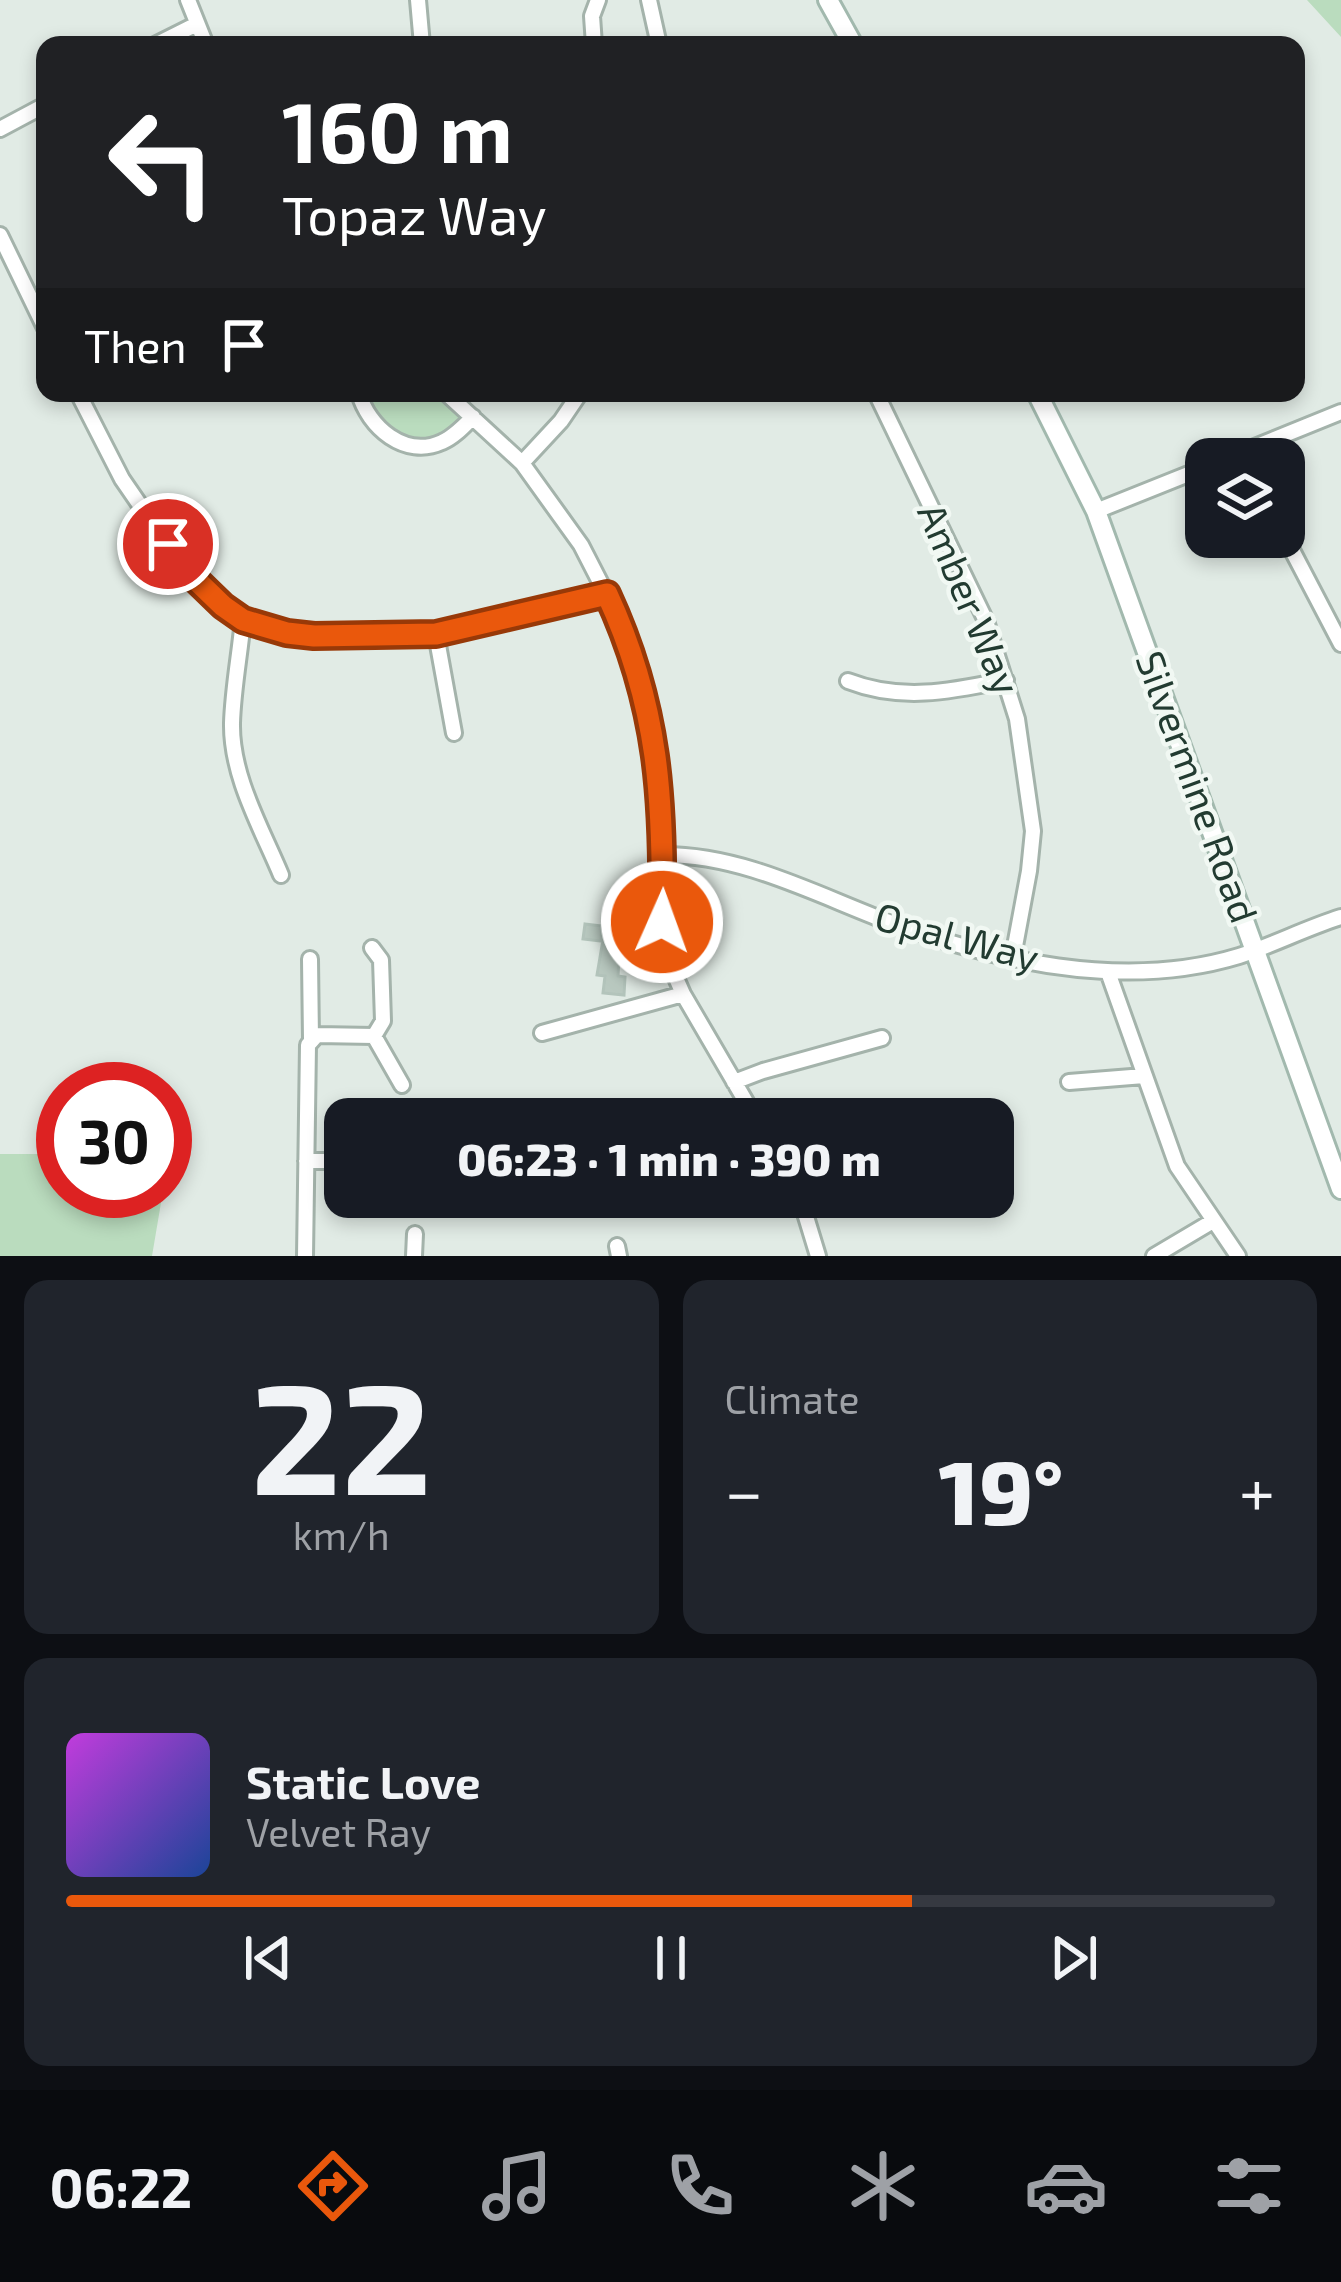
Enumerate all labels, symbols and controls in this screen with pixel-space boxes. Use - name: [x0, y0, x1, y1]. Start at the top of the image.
- text: 160 m: [282, 79, 513, 180]
- icon: left: [84, 84, 240, 240]
- text: Topaz Way: [282, 181, 547, 246]
- icon: arrive: [211, 312, 277, 378]
- text: Then: [84, 318, 187, 372]
- map controls: [1185, 438, 1305, 558]
- button: layers: [1185, 438, 1305, 558]
- pin: [117, 493, 219, 595]
- street label: Amber Way: [909, 496, 1032, 701]
- icon: arrive: [135, 511, 201, 577]
- street label: Silvermine Road: [1128, 644, 1269, 929]
- position arrow: [599, 859, 725, 985]
- street label: Opal Way: [870, 891, 1044, 980]
- speed limit sign: 30: [36, 1062, 192, 1218]
- text: 06:23 · 1 min · 390 m: [457, 1131, 881, 1185]
- text: 22: [251, 1339, 432, 1526]
- text: Climate: [725, 1375, 859, 1422]
- text: 19°: [939, 1435, 1063, 1543]
- text: −: [725, 1450, 763, 1529]
- text: +: [1239, 1450, 1275, 1529]
- text: km/h: [293, 1511, 390, 1558]
- text: Static Love: [246, 1754, 481, 1808]
- text: Velvet Ray: [246, 1808, 431, 1855]
- icon: previous: [235, 1925, 301, 1991]
- icon: pause: [638, 1925, 704, 1991]
- icon: next: [1041, 1925, 1107, 1991]
- icon: directions: [291, 2144, 375, 2228]
- icon: music: [475, 2144, 559, 2228]
- icon: phone: [658, 2144, 742, 2228]
- icon: climate: [841, 2144, 925, 2228]
- icon: car: [1024, 2144, 1108, 2228]
- icon: filters: [1207, 2144, 1291, 2228]
- text: 06:22: [50, 2154, 192, 2219]

